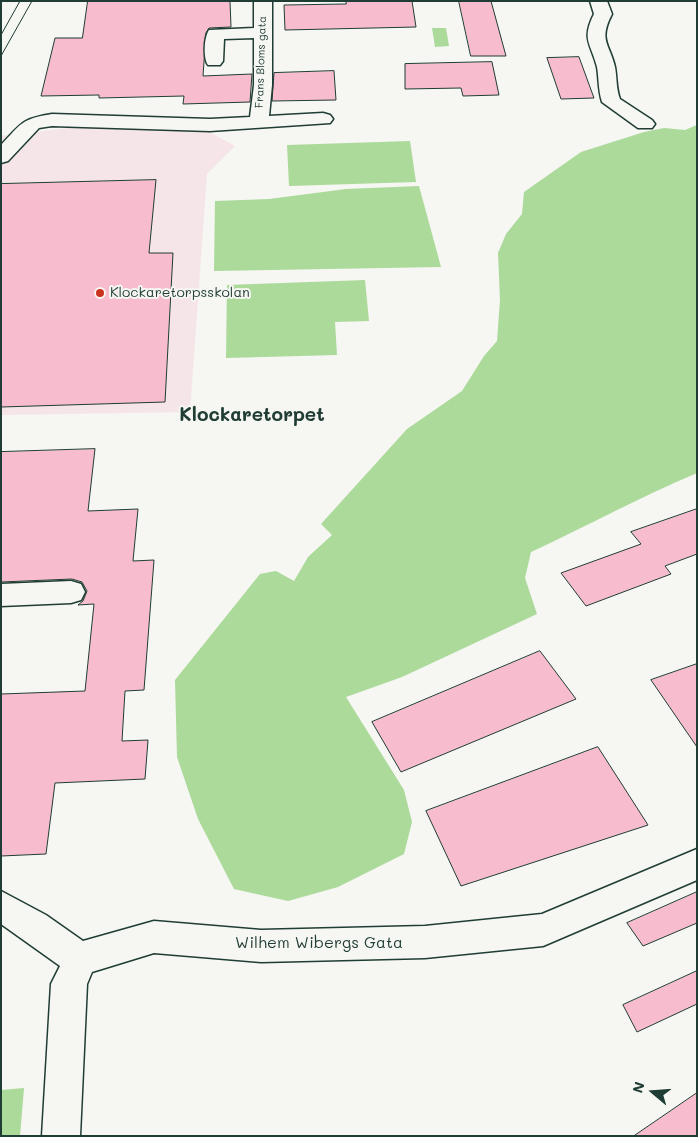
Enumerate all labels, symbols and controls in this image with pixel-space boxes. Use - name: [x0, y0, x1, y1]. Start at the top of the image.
- street label: Frans Bloms gata: [253, 16, 269, 108]
- place label: Klockaretorpsskolan: [110, 285, 250, 301]
- marker: Klockaretorpsskolan: [94, 287, 106, 299]
- district label: Klockaretorpet: [179, 404, 325, 426]
- street label: Wilhem Wibergs Gata: [235, 933, 403, 953]
- north arrow: [628, 1067, 678, 1117]
- text: N: [628, 1079, 649, 1095]

